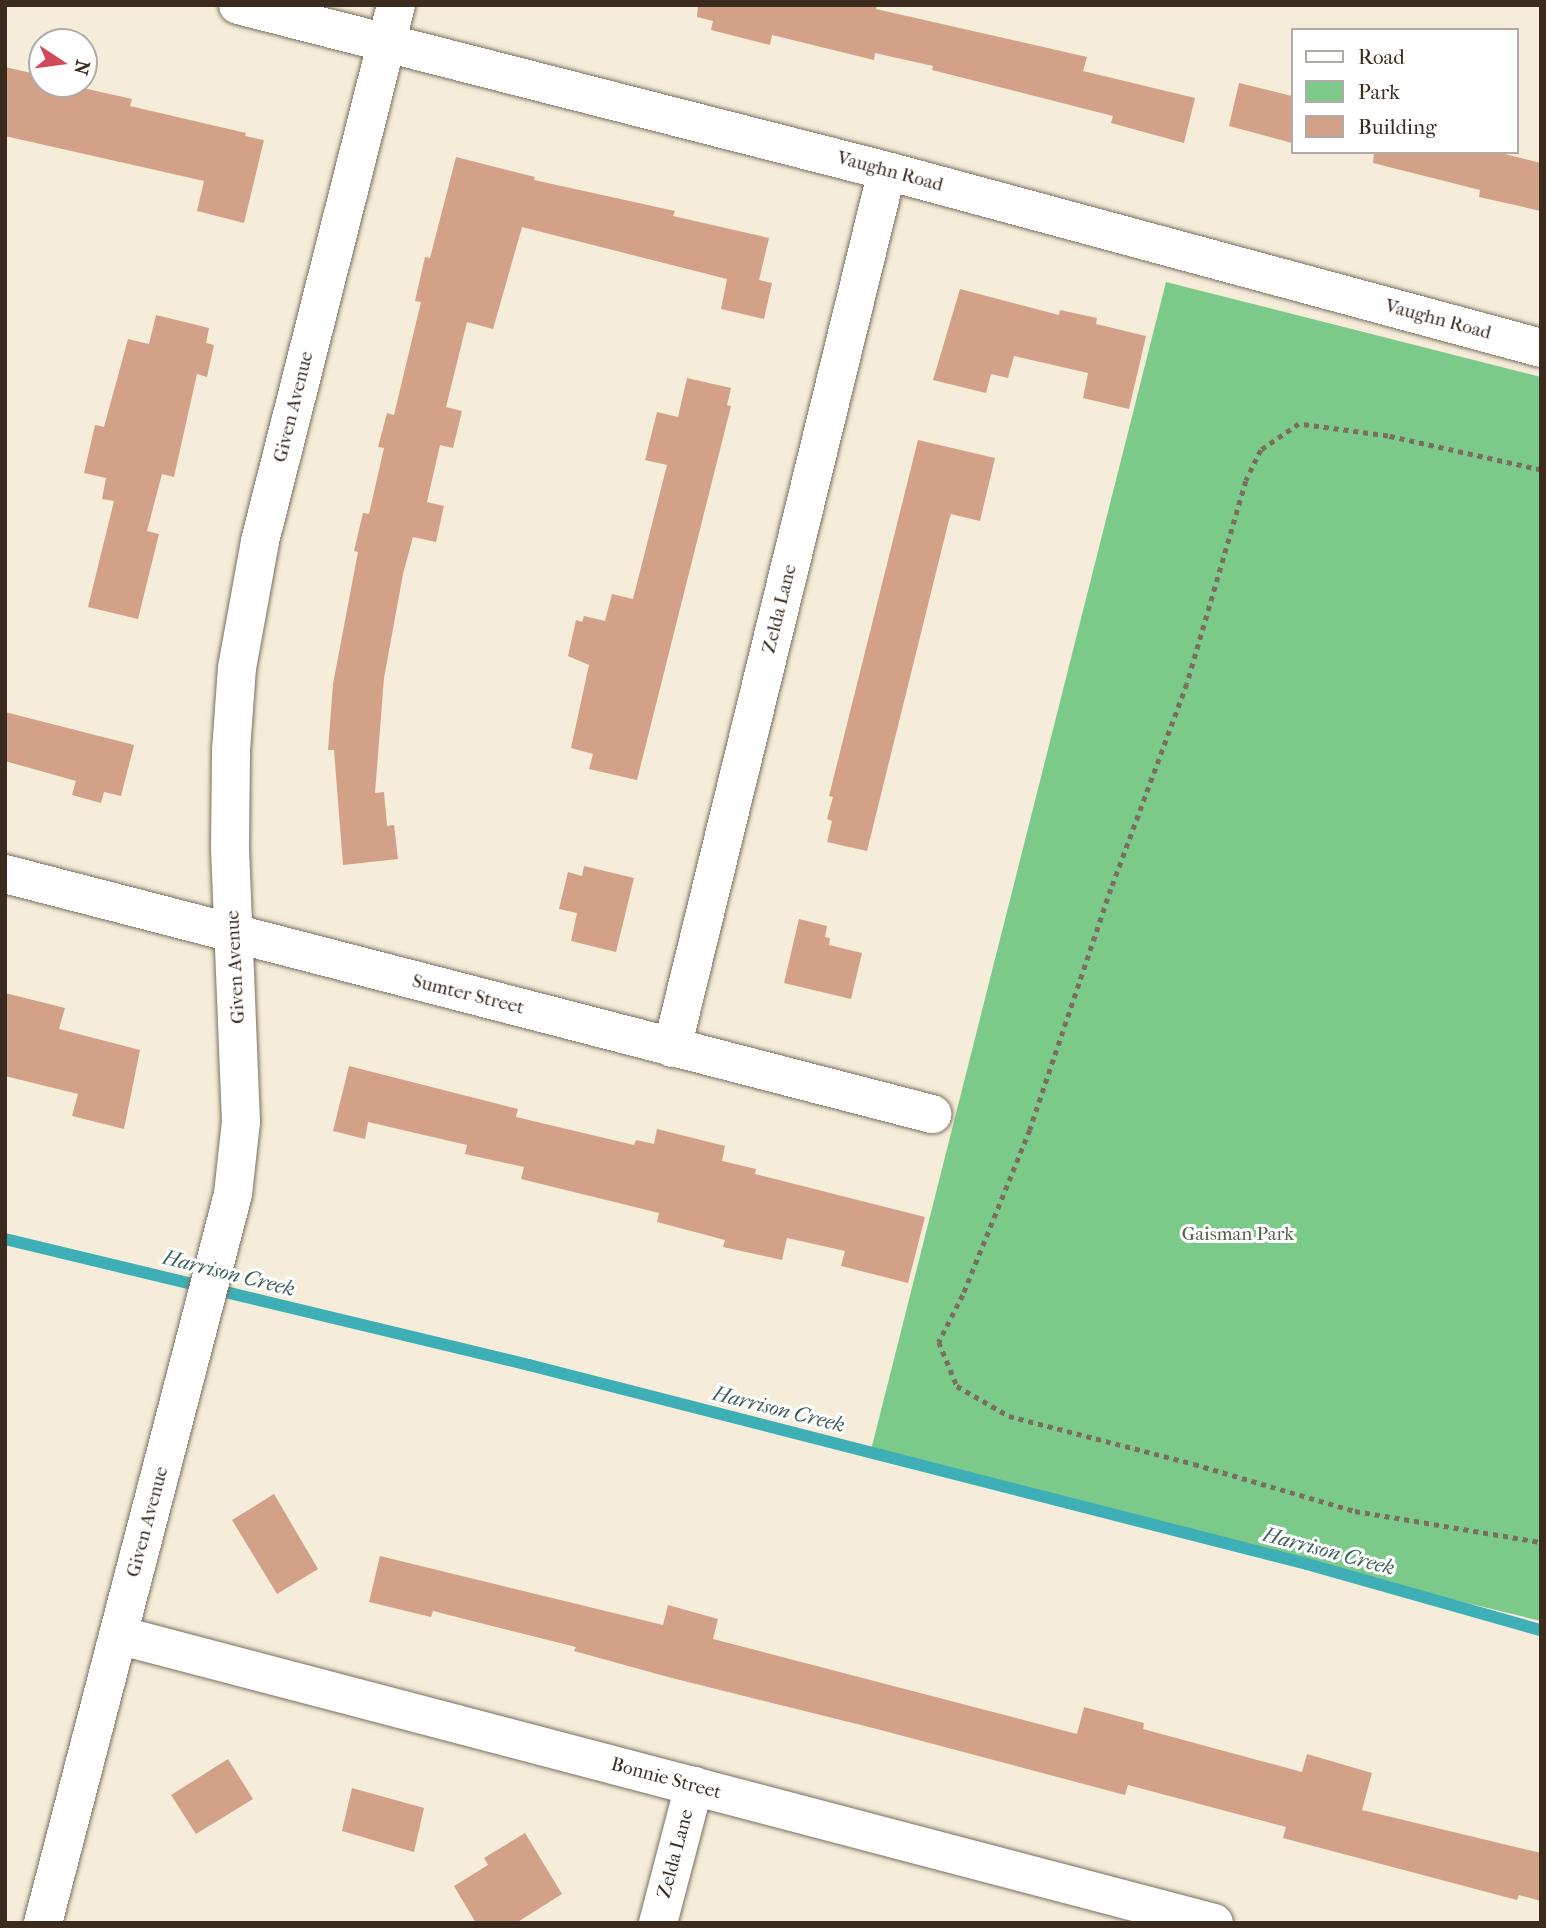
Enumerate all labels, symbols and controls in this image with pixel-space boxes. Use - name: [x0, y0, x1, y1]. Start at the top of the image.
- north arrow: [28, 28, 98, 98]
- legend: [1290, 28, 1518, 154]
- text: Road: [1358, 45, 1405, 69]
- text: N: [69, 58, 94, 77]
- text: Park: [1358, 80, 1400, 104]
- text: Building: [1358, 115, 1436, 139]
- street label: Vaughn Road: [834, 147, 946, 197]
- street label: Vaughn Road: [1382, 295, 1494, 345]
- street label: Given Avenue: [269, 349, 319, 465]
- street label: Zelda Lane: [758, 562, 802, 656]
- street label: Given Avenue: [222, 910, 250, 1024]
- street label: Sumter Street: [410, 970, 526, 1020]
- park label: Gaisman Park: [1182, 1224, 1294, 1246]
- water label: Harrison Creek: [160, 1244, 298, 1302]
- water label: Harrison Creek: [710, 1380, 848, 1438]
- street label: Given Avenue: [122, 1464, 174, 1580]
- water label: Harrison Creek: [1260, 1521, 1398, 1581]
- street label: Bonnie Street: [608, 1753, 724, 1805]
- street label: Zelda Lane: [653, 1807, 699, 1901]

